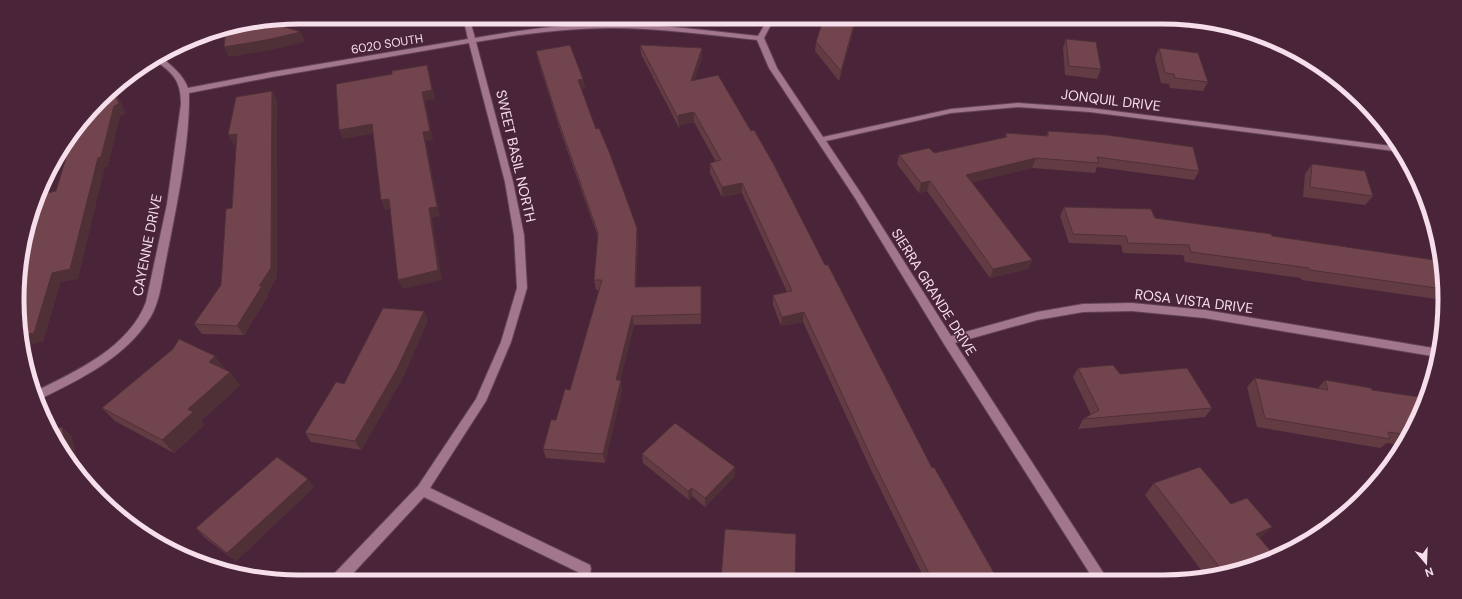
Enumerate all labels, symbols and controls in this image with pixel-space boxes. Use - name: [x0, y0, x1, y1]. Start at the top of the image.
- street label: 6020 SOUTH: [350, 30, 424, 58]
- street label: JONQUIL DRIVE: [1060, 85, 1162, 115]
- street label: SWEET BASIL NORTH: [492, 88, 540, 224]
- street label: CAYENNE DRIVE: [128, 192, 166, 298]
- street label: SIERRA GRANDE DRIVE: [888, 225, 981, 359]
- street label: ROSA VISTA DRIVE: [1134, 285, 1254, 317]
- north arrow: [1406, 543, 1446, 583]
- text: N: [1423, 565, 1435, 580]

